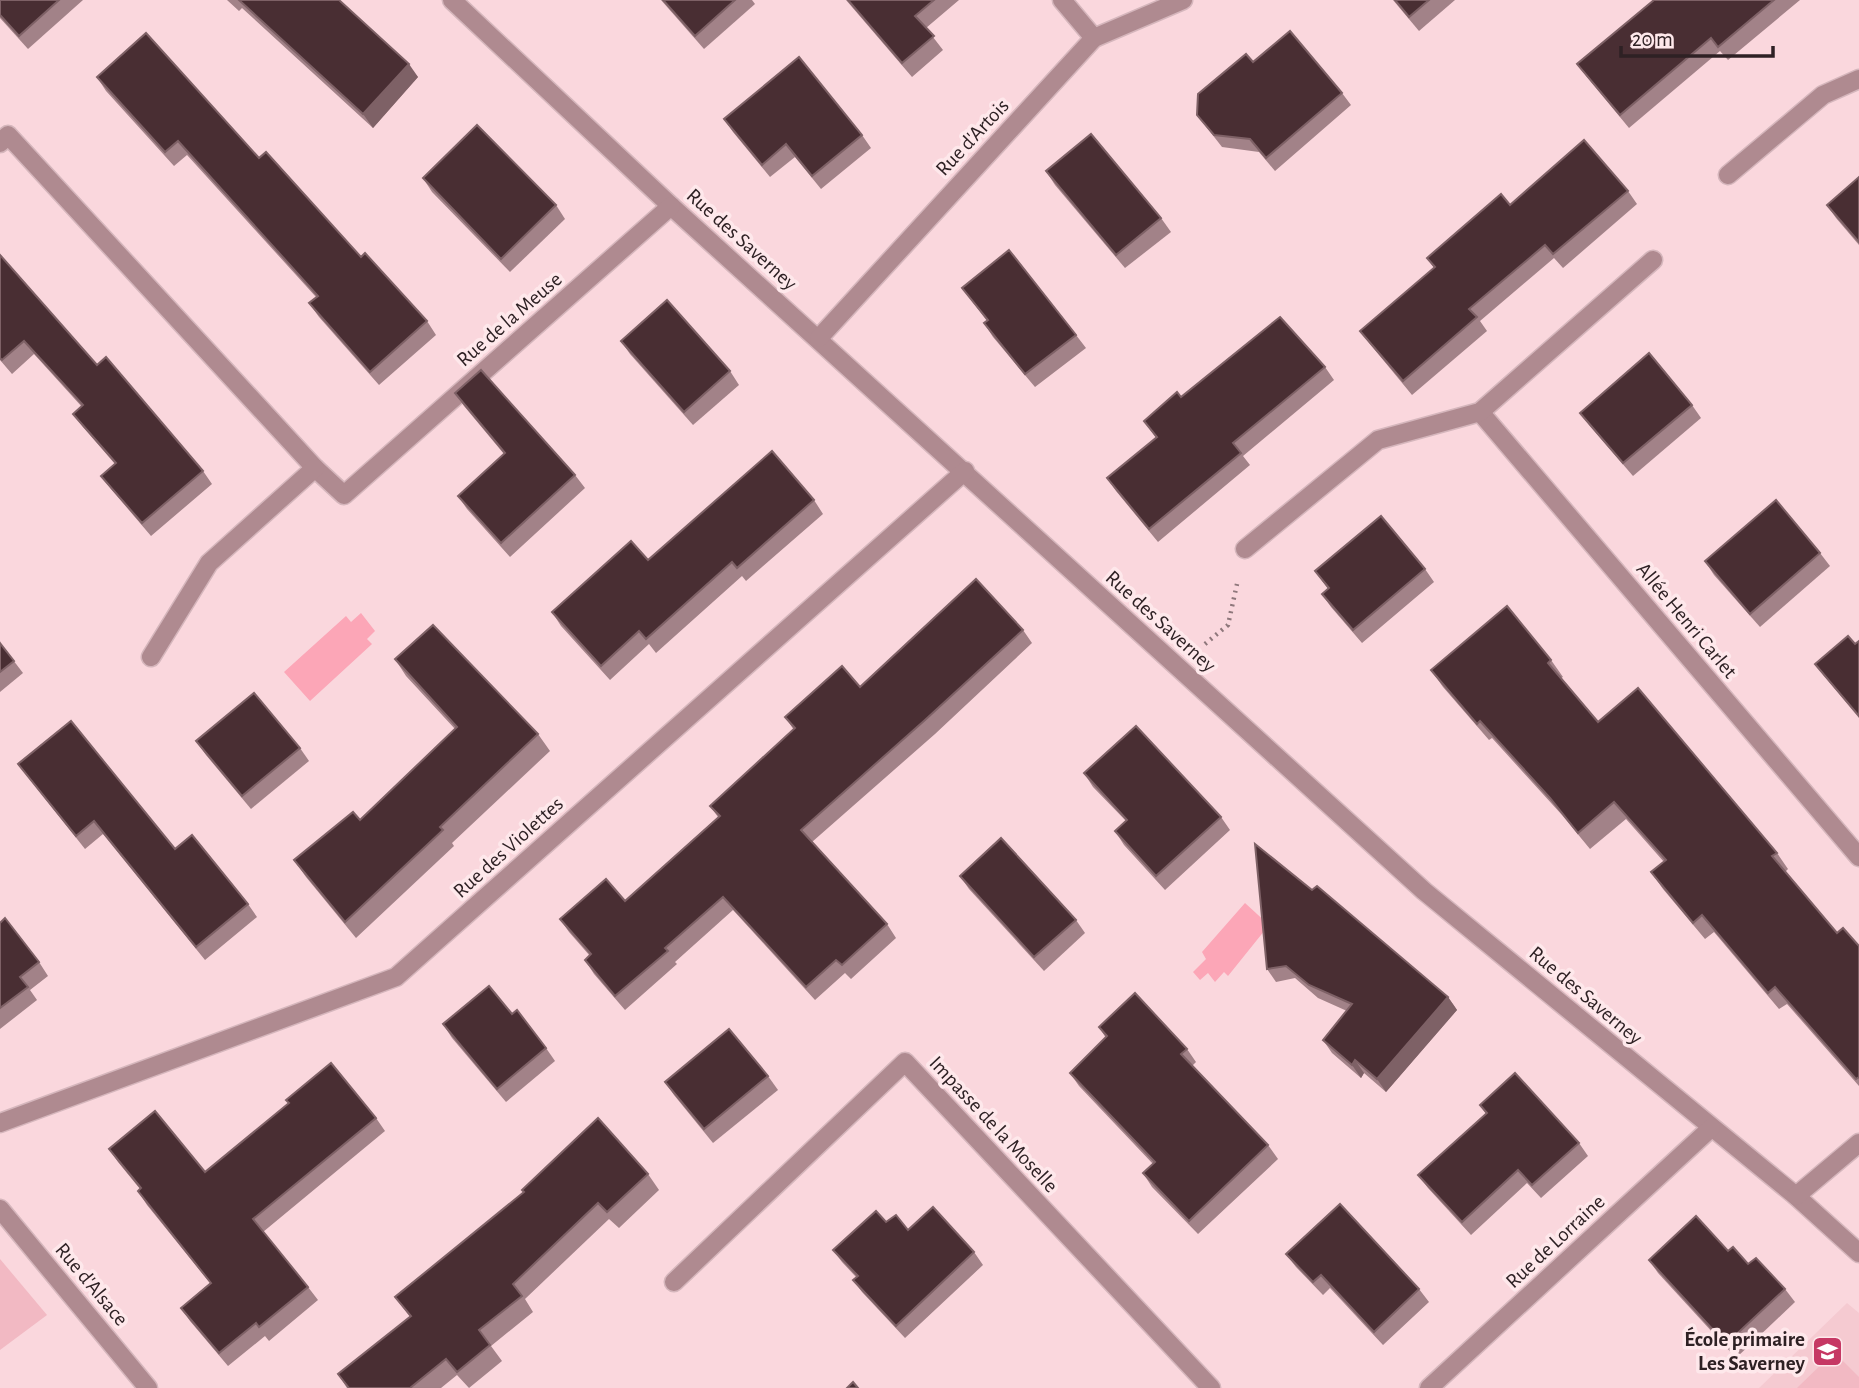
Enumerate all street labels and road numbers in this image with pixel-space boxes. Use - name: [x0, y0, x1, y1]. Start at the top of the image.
- street label: Rue d'Artois: [932, 95, 1013, 180]
- street label: Rue des Saverney: [682, 185, 801, 294]
- street label: Rue de la Meuse: [453, 268, 566, 370]
- street label: Allée Henri Carlet: [1632, 559, 1741, 682]
- street label: Rue des Saverney: [1101, 567, 1220, 676]
- street label: Rue des Violettes: [449, 793, 567, 902]
- street label: Rue des Saverney: [1525, 942, 1646, 1049]
- street label: Impasse de la Moselle: [925, 1052, 1062, 1196]
- street label: Rue de Lorraine: [1502, 1191, 1609, 1292]
- street label: Rue d'Alsace: [51, 1239, 132, 1330]

